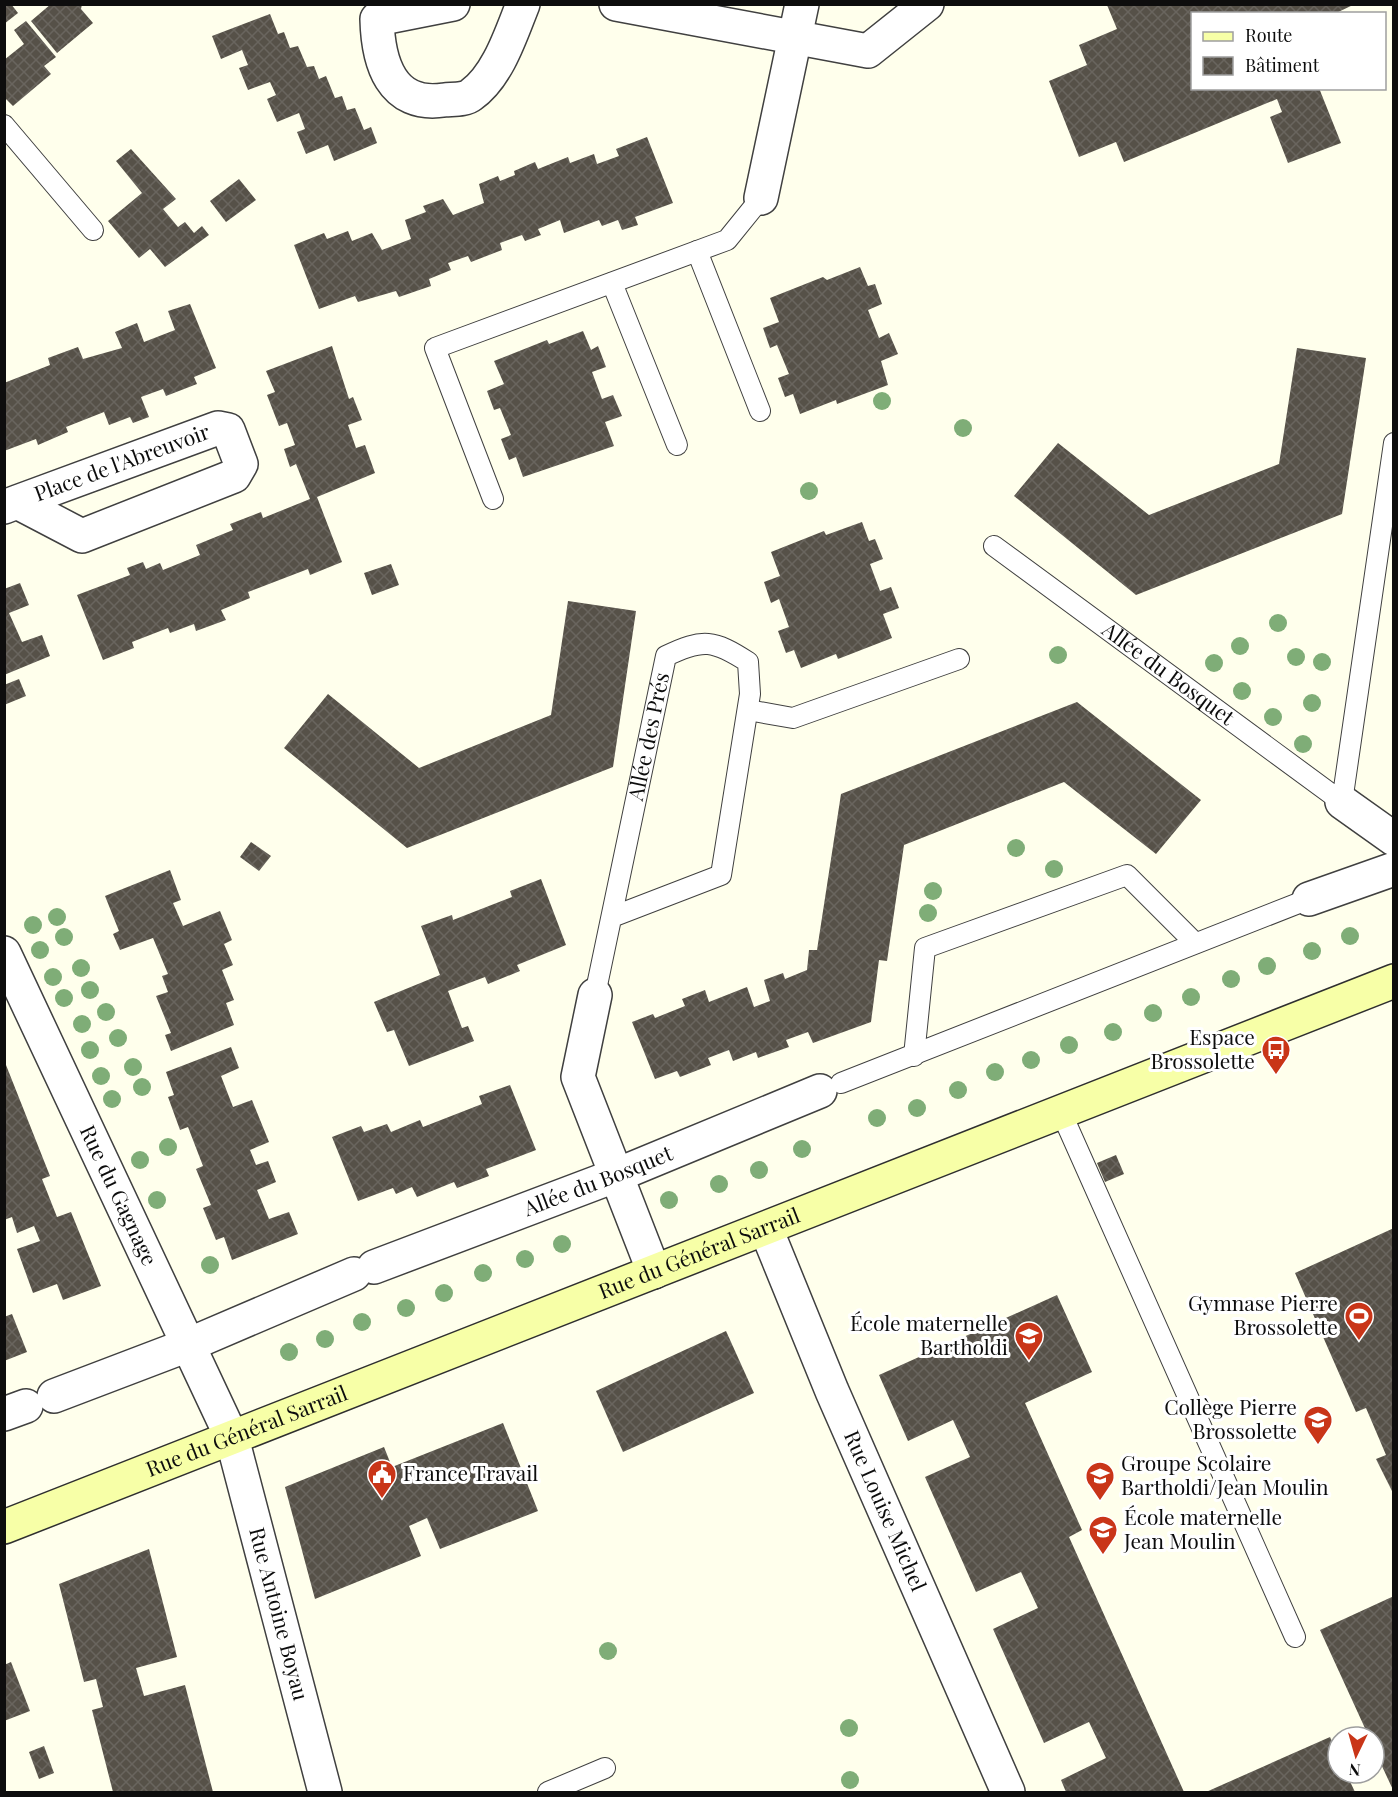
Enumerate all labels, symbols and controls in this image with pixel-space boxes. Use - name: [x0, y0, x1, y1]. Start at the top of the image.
- legend: [1191, 12, 1386, 90]
- text: Route: [1245, 23, 1292, 47]
- text: Bâtiment: [1245, 53, 1320, 77]
- street label: Place de l'Abreuvoir: [30, 416, 214, 507]
- street label: Allée du Bosquet: [1097, 614, 1241, 731]
- street label: Allée des Prés: [620, 670, 674, 804]
- place label: Espace Brossolette: [1150, 1022, 1255, 1074]
- bus stop icon: Espace Brossolette: [1260, 1034, 1292, 1076]
- street label: Rue du Gagnage: [75, 1120, 165, 1269]
- street label: Allée du Bosquet: [518, 1138, 676, 1221]
- street label: Rue du Général Sarrail: [594, 1200, 803, 1304]
- place label: Gymnase Pierre Brossolette: [1188, 1288, 1338, 1340]
- sports icon: Gymnase Pierre Brossolette: [1343, 1300, 1375, 1342]
- place label: École maternelle Bartholdi: [850, 1308, 1008, 1360]
- school or university icon: École maternelle Bartholdi: [1013, 1320, 1045, 1362]
- street label: Rue du Général Sarrail: [141, 1378, 351, 1482]
- place label: Collège Pierre Brossolette: [1164, 1392, 1297, 1444]
- school or university icon: Collège Pierre Brossolette: [1302, 1404, 1334, 1446]
- street label: Rue Louise Michel: [839, 1425, 934, 1595]
- place label: Groupe Scolaire Bartholdi/Jean Moulin: [1121, 1448, 1329, 1500]
- public building icon: France Travail: [366, 1458, 398, 1500]
- place label: France Travail: [403, 1458, 538, 1486]
- school or university icon: Groupe Scolaire Bartholdi/Jean Moulin: [1084, 1460, 1116, 1502]
- place label: École maternelle Jean Moulin: [1123, 1502, 1282, 1554]
- school or university icon: École maternelle Jean Moulin: [1087, 1514, 1119, 1556]
- street label: Rue Antoine Boyau: [244, 1524, 316, 1703]
- north arrow: [1326, 1725, 1386, 1785]
- text: N: [1348, 1759, 1361, 1781]

